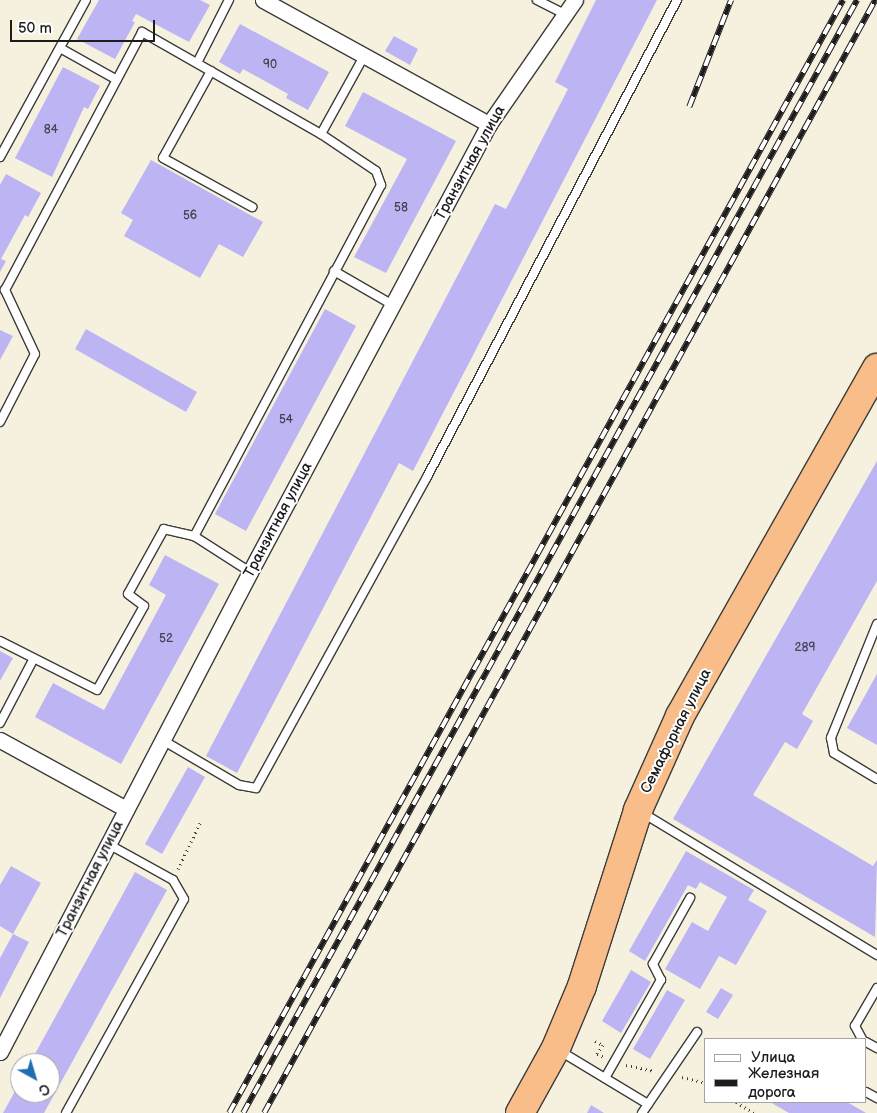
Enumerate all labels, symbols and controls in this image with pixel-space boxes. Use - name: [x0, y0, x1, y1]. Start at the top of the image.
- scale bar: [12, 10, 158, 42]
- text: 50 m: [18, 19, 52, 38]
- house number: 90: [263, 58, 277, 72]
- street label: Транзитная улица: [431, 103, 509, 223]
- house number: 84: [44, 123, 58, 137]
- house number: 58: [394, 201, 408, 215]
- house number: 56: [183, 209, 197, 223]
- house number: 54: [279, 413, 293, 427]
- street label: Транзитная улица: [240, 459, 316, 581]
- house number: 52: [159, 632, 173, 646]
- house number: 289: [794, 641, 816, 655]
- street label: Семафорная улица: [637, 666, 715, 796]
- street label: Транзитная улица: [53, 818, 127, 940]
- legend: [704, 1038, 867, 1103]
- text: Улица: [751, 1048, 795, 1067]
- north arrow: [10, 1053, 60, 1103]
- text: Железная дорога: [748, 1064, 819, 1102]
- text: С: [35, 1080, 53, 1099]

